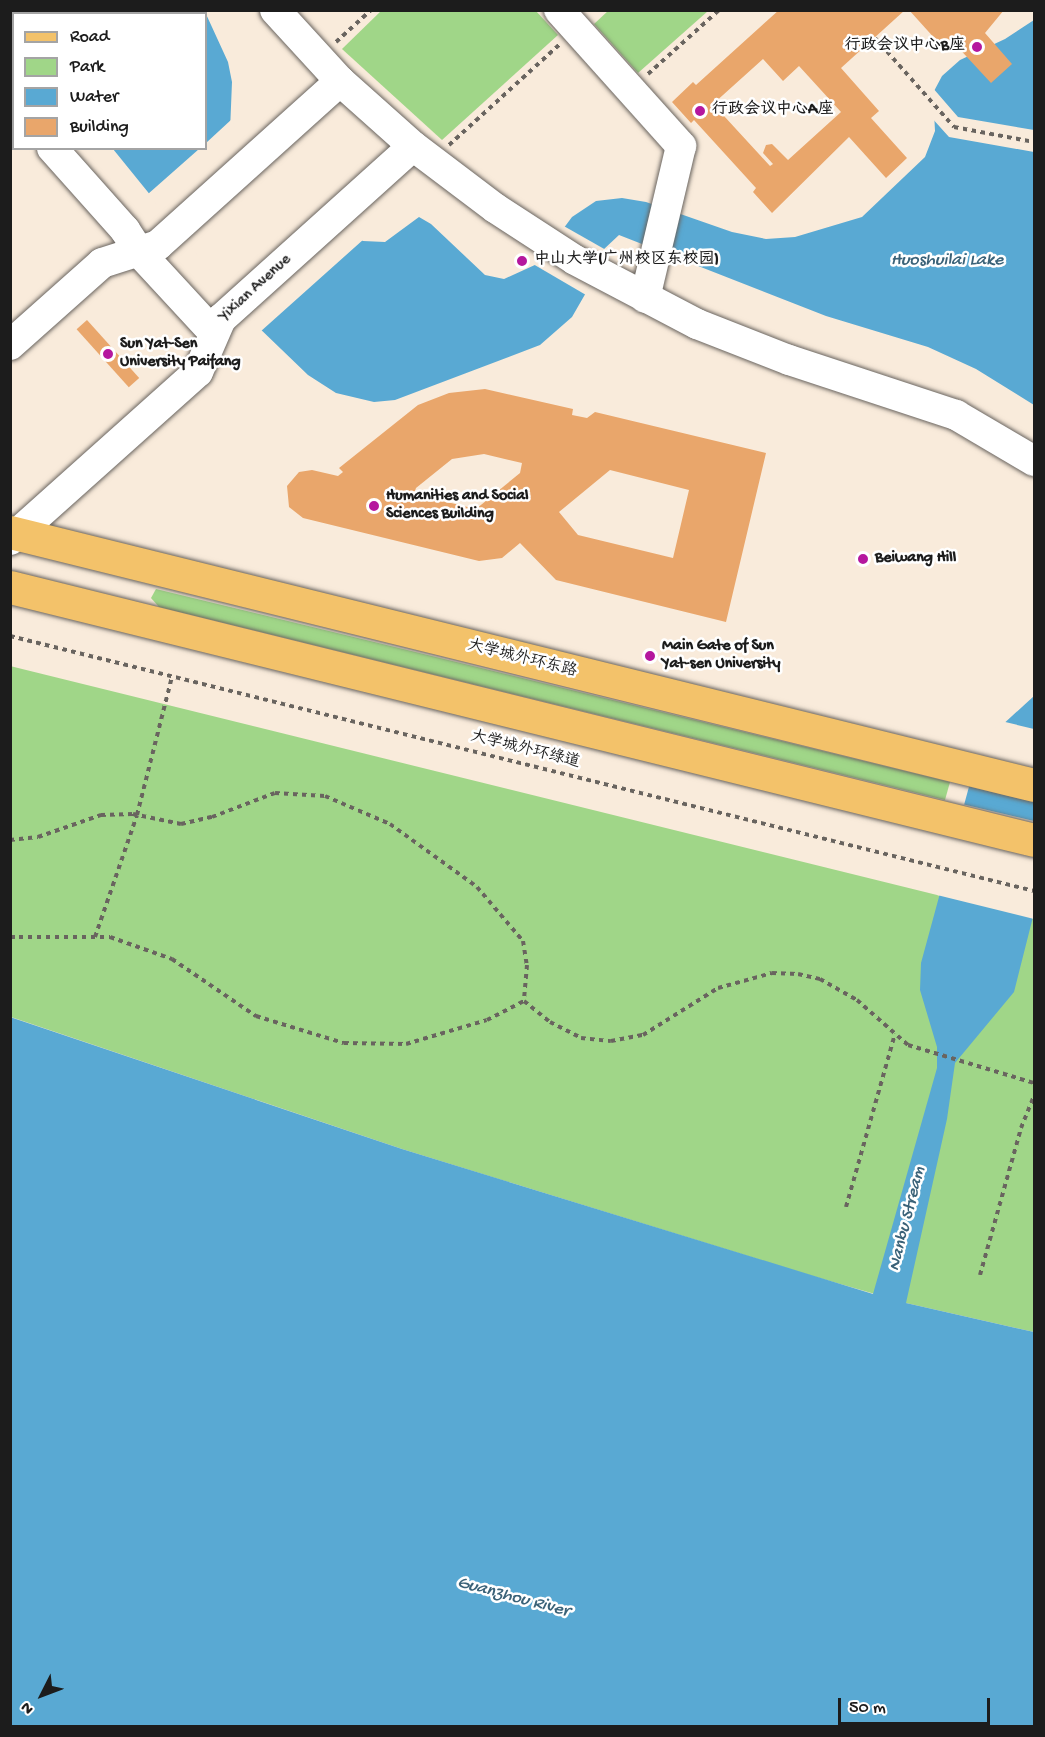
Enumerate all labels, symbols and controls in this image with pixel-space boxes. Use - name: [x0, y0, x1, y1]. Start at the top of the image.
- legend: [12, 12, 207, 150]
- text: Road: [70, 27, 109, 48]
- place label: 行政会议中心B座: [845, 37, 965, 57]
- marker: 行政会议中心B座: [970, 40, 984, 54]
- text: Park: [70, 57, 104, 78]
- text: Water: [70, 87, 118, 108]
- place label: 行政会议中心A座: [712, 101, 833, 121]
- marker: 行政会议中心A座: [693, 104, 707, 118]
- text: Building: [70, 117, 129, 138]
- water label: Huoshuilai Lake: [891, 250, 1003, 272]
- street label: Yixian Avenue: [216, 251, 296, 327]
- place label: 中山大学(广州校区东校园): [534, 251, 719, 271]
- marker: 中山大学(广州校区东校园): [515, 254, 529, 268]
- place label: Sun Yat-Sen University Paifang: [120, 335, 240, 373]
- marker: Sun Yat-Sen University Paifang: [101, 347, 115, 361]
- place label: Humanities and Social Sciences Building: [386, 487, 529, 525]
- marker: Humanities and Social Sciences Building: [367, 499, 381, 513]
- place label: Beiwang Hill: [875, 549, 956, 569]
- marker: Beiwang Hill: [856, 552, 870, 566]
- street label: 大学城外环东路: [465, 637, 579, 683]
- place label: Main Gate of Sun Yat-sen University: [662, 637, 780, 675]
- marker: Main Gate of Sun Yat-sen University: [643, 649, 657, 663]
- street label: 大学城外环绿道: [468, 728, 582, 774]
- water label: Nanbu Stream: [885, 1165, 931, 1273]
- water label: Guanzhou River: [455, 1573, 571, 1623]
- north arrow: [12, 1665, 72, 1725]
- scale bar: [841, 1686, 992, 1724]
- text: N: [18, 1697, 39, 1718]
- text: 50 m: [849, 1698, 886, 1719]

